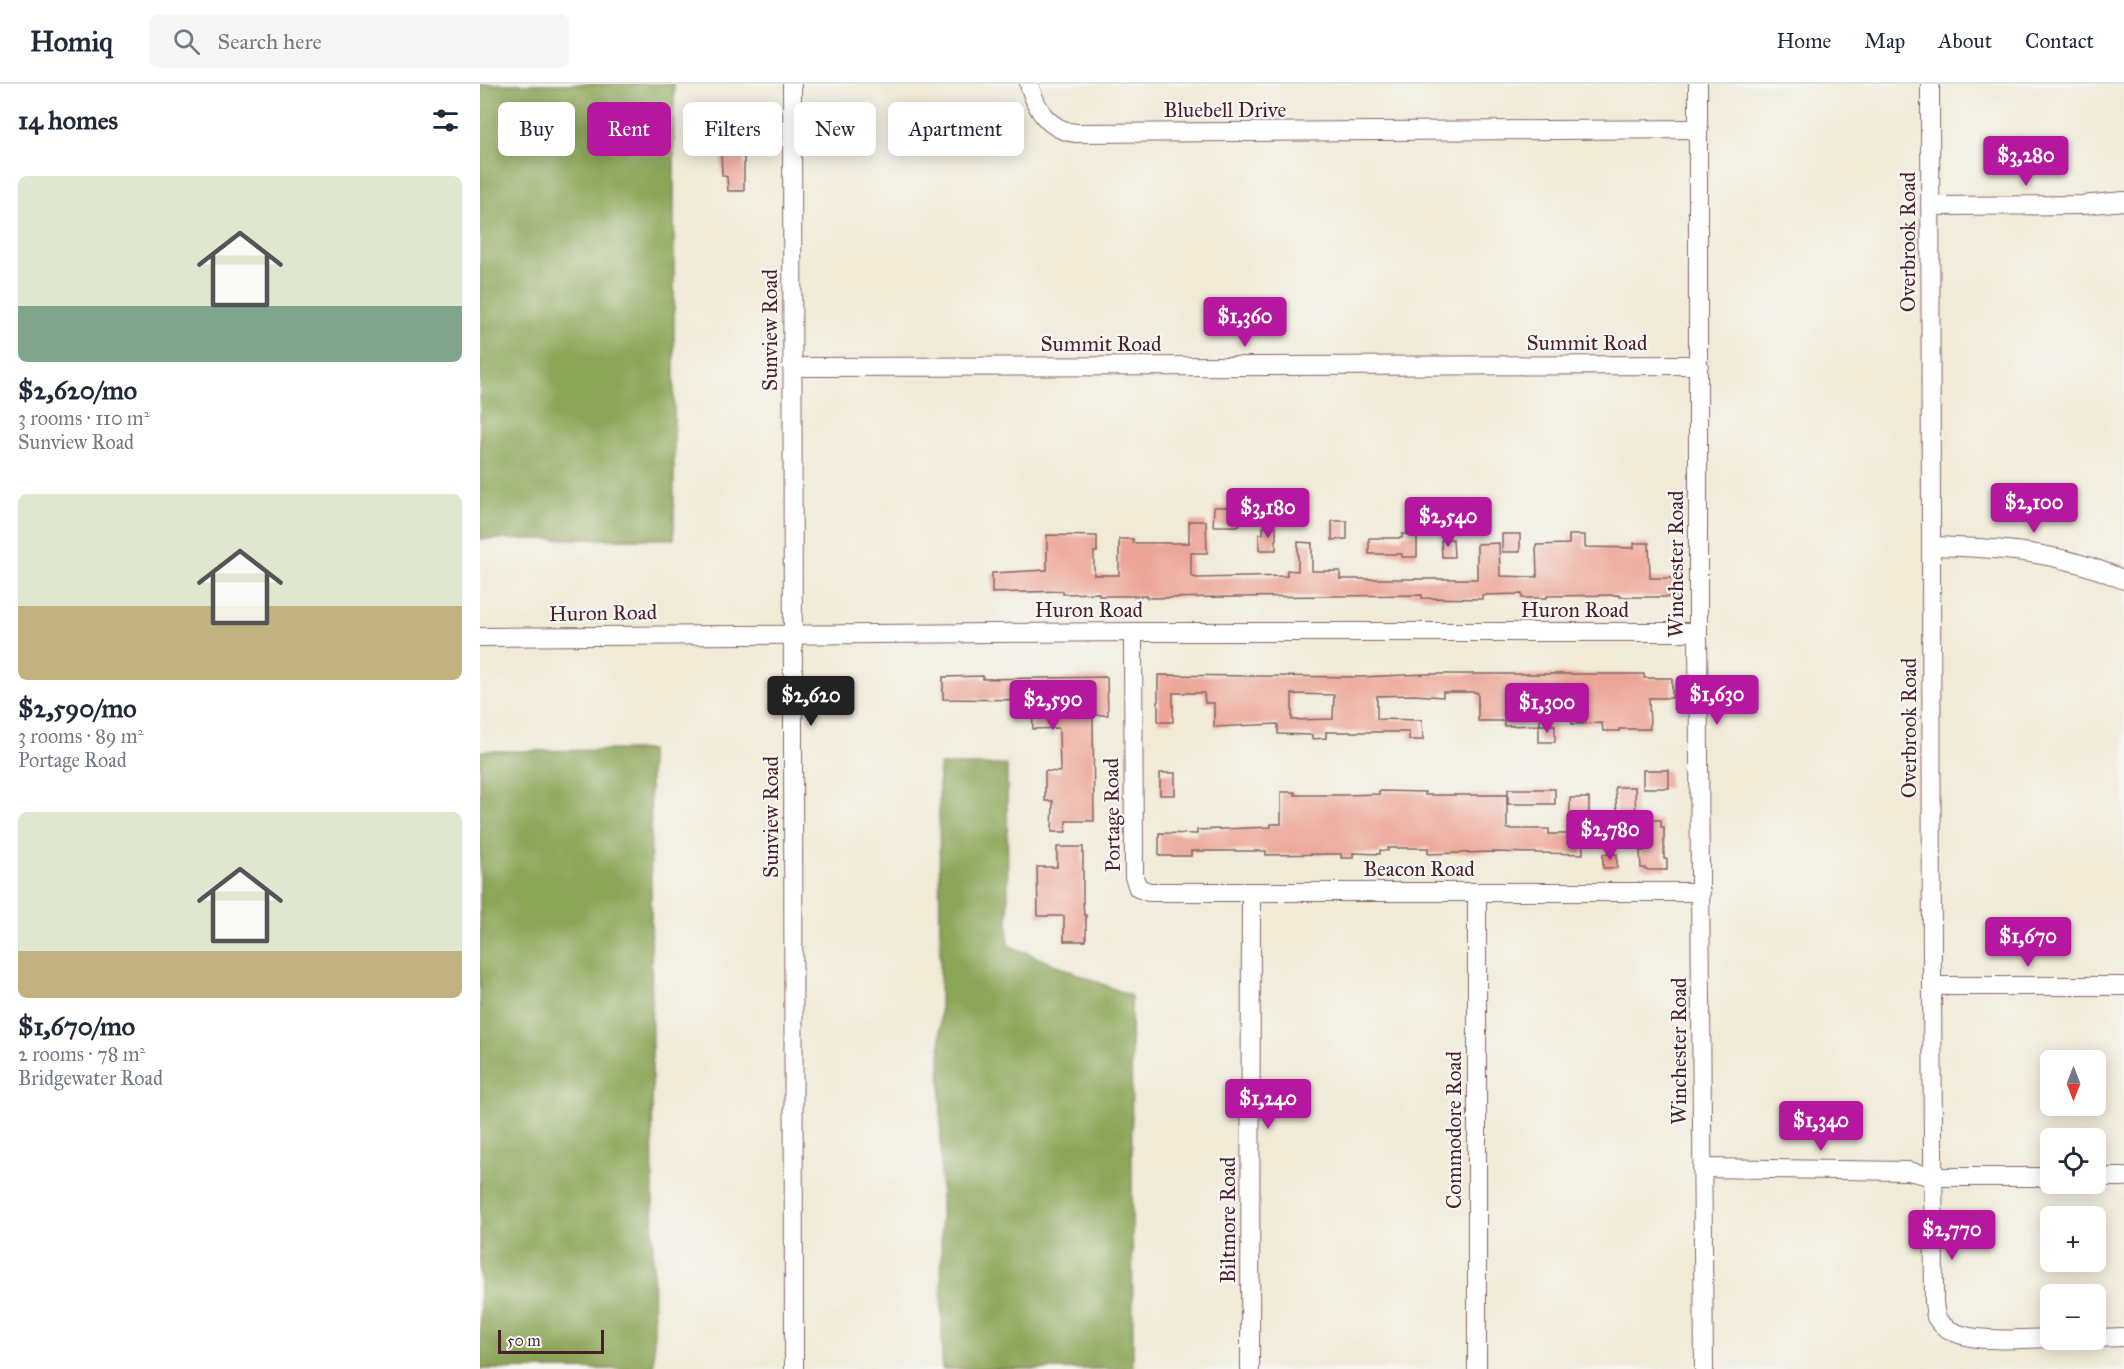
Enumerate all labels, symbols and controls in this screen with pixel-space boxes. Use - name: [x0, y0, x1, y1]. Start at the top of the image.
- search box: [149, 14, 569, 68]
- text: Homiq: [30, 24, 113, 59]
- icon: search: [170, 25, 203, 58]
- text: Search here: [218, 28, 322, 55]
- text: Home: [1776, 28, 1831, 54]
- text: Map: [1864, 28, 1905, 54]
- text: About: [1938, 28, 1992, 54]
- text: Contact: [2025, 28, 2094, 54]
- street label: Bluebell Drive: [1164, 97, 1287, 123]
- chip: Buy: [498, 102, 575, 156]
- chip: Rent: [587, 102, 671, 156]
- chip: Filters: [683, 102, 782, 156]
- chip: New: [794, 102, 876, 156]
- chip: Apartment: [888, 102, 1024, 156]
- text: 14 homes: [18, 104, 118, 136]
- icon: filters: [429, 104, 462, 137]
- pin: $3,280: [1977, 136, 2075, 187]
- text: $3,280: [1997, 143, 2055, 167]
- street label: Overbrook Road: [1895, 171, 1921, 312]
- icon: home: [186, 215, 294, 323]
- street label: Sunview Road: [757, 269, 783, 391]
- pin: $1,360: [1196, 297, 1294, 348]
- text: $1,360: [1218, 304, 1272, 328]
- street label: Summit Road: [1527, 330, 1648, 356]
- street label: Summit Road: [1041, 331, 1162, 357]
- text: $2,620/mo: [18, 374, 137, 406]
- text: 3 rooms · 110 m²: [18, 406, 149, 430]
- text: Sunview Road: [18, 430, 134, 454]
- pin: $2,100: [1985, 483, 2083, 534]
- pin: $3,180: [1219, 488, 1317, 539]
- street label: Winchester Road: [1663, 490, 1689, 638]
- text: $2,100: [2005, 490, 2063, 514]
- text: $3,180: [1240, 495, 1296, 519]
- pin: $2,540: [1399, 497, 1497, 548]
- text: $2,540: [1419, 504, 1477, 528]
- icon: home: [186, 533, 294, 641]
- street label: Huron Road: [1035, 597, 1144, 623]
- street label: Huron Road: [1521, 597, 1630, 623]
- street label: Huron Road: [549, 599, 658, 627]
- street label: Overbrook Road: [1896, 657, 1922, 798]
- pin: $1,630: [1668, 675, 1766, 726]
- pin: $2,620: [762, 676, 860, 727]
- pin: $2,590: [1004, 680, 1102, 731]
- text: $1,630: [1690, 682, 1744, 706]
- text: $2,620: [781, 683, 841, 707]
- pin: $1,300: [1498, 683, 1596, 734]
- text: $2,590: [1024, 687, 1082, 711]
- text: $1,300: [1519, 690, 1575, 714]
- text: $2,590/mo: [18, 692, 136, 724]
- text: 3 rooms · 89 m²: [18, 724, 143, 748]
- text: Portage Road: [18, 748, 127, 772]
- street label: Sunview Road: [758, 756, 784, 878]
- street label: Portage Road: [1098, 757, 1126, 872]
- pin: $2,780: [1561, 810, 1659, 861]
- text: $2,780: [1580, 817, 1640, 841]
- icon: home: [186, 851, 294, 959]
- street label: Beacon Road: [1363, 856, 1475, 882]
- pin: $1,670: [1979, 917, 2077, 968]
- text: $1,670: [1999, 924, 2057, 948]
- street label: Winchester Road: [1666, 977, 1692, 1125]
- text: $1,670/mo: [18, 1010, 135, 1042]
- text: 2 rooms · 78 m²: [18, 1042, 145, 1066]
- north arrow: [2040, 1050, 2106, 1116]
- map controls: [2040, 1050, 2106, 1350]
- street label: Commodore Road: [1441, 1051, 1467, 1209]
- text: Bridgewater Road: [18, 1066, 163, 1090]
- pin: $1,240: [1219, 1079, 1317, 1130]
- text: $1,240: [1239, 1086, 1297, 1110]
- pin: $1,340: [1772, 1101, 1870, 1152]
- text: $1,340: [1793, 1108, 1849, 1132]
- button: locate: [2040, 1128, 2106, 1194]
- street label: Biltmore Road: [1215, 1156, 1241, 1283]
- button: +: [2040, 1206, 2106, 1272]
- pin: $2,770: [1903, 1210, 2001, 1261]
- text: $2,770: [1922, 1217, 1982, 1241]
- button: −: [2040, 1284, 2106, 1350]
- scale bar: [498, 1327, 604, 1354]
- text: 50 m: [507, 1331, 541, 1350]

